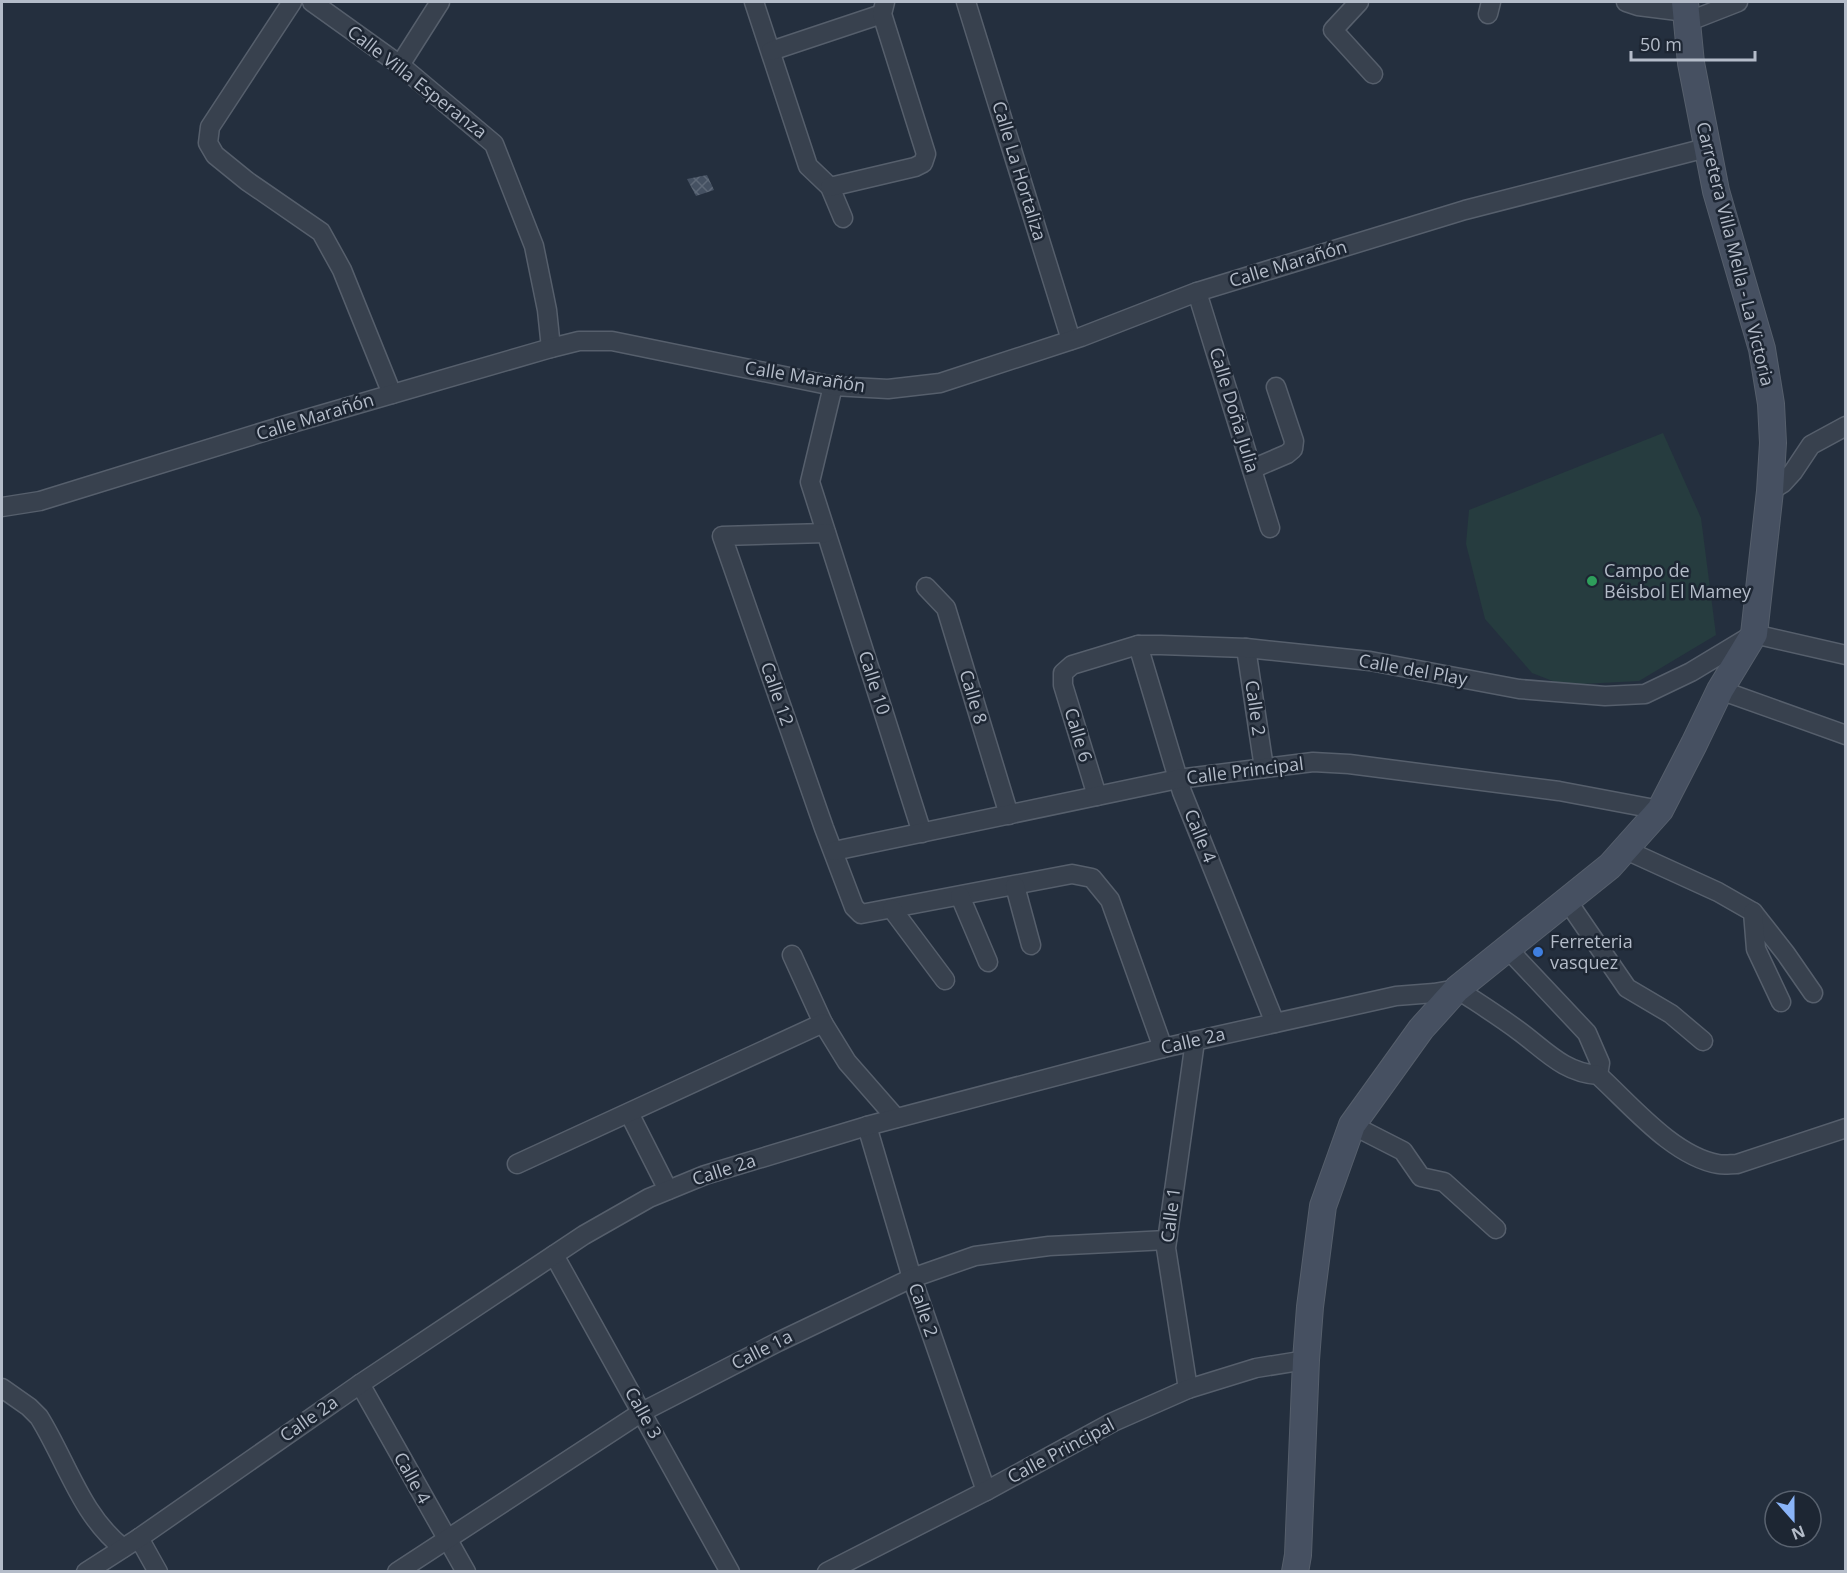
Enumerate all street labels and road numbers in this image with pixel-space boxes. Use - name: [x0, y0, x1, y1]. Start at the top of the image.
- street label: Calle Villa Esperanza: [343, 19, 492, 143]
- street label: Calle La Hortaliza: [987, 98, 1053, 243]
- street label: Carretera Villa Mella - La Victoria: [1691, 119, 1780, 388]
- street label: Calle Marañón: [1226, 234, 1349, 292]
- street label: Calle Doña Julia: [1205, 344, 1265, 475]
- street label: Calle Marañón: [743, 355, 867, 397]
- street label: Calle Marañón: [253, 387, 376, 445]
- street label: Calle 10: [853, 648, 897, 718]
- street label: Calle del Play: [1357, 648, 1470, 691]
- street label: Calle 12: [756, 659, 800, 729]
- street label: Calle 8: [954, 667, 994, 727]
- street label: Calle 2: [1240, 679, 1272, 737]
- street label: Calle 6: [1059, 705, 1099, 765]
- street label: Calle Principal: [1185, 751, 1305, 789]
- street label: Calle 4: [1179, 805, 1222, 866]
- street label: Calle 2a: [1158, 1021, 1227, 1059]
- street label: Calle 2a: [689, 1148, 759, 1191]
- street label: Calle 1: [1155, 1186, 1185, 1244]
- street label: Calle 2: [904, 1280, 944, 1340]
- street label: Calle 1a: [727, 1324, 796, 1375]
- street label: Calle 3: [620, 1382, 668, 1443]
- street label: Calle 2a: [275, 1390, 342, 1447]
- street label: Calle Principal: [1003, 1412, 1118, 1488]
- street label: Calle 4: [389, 1447, 437, 1508]

